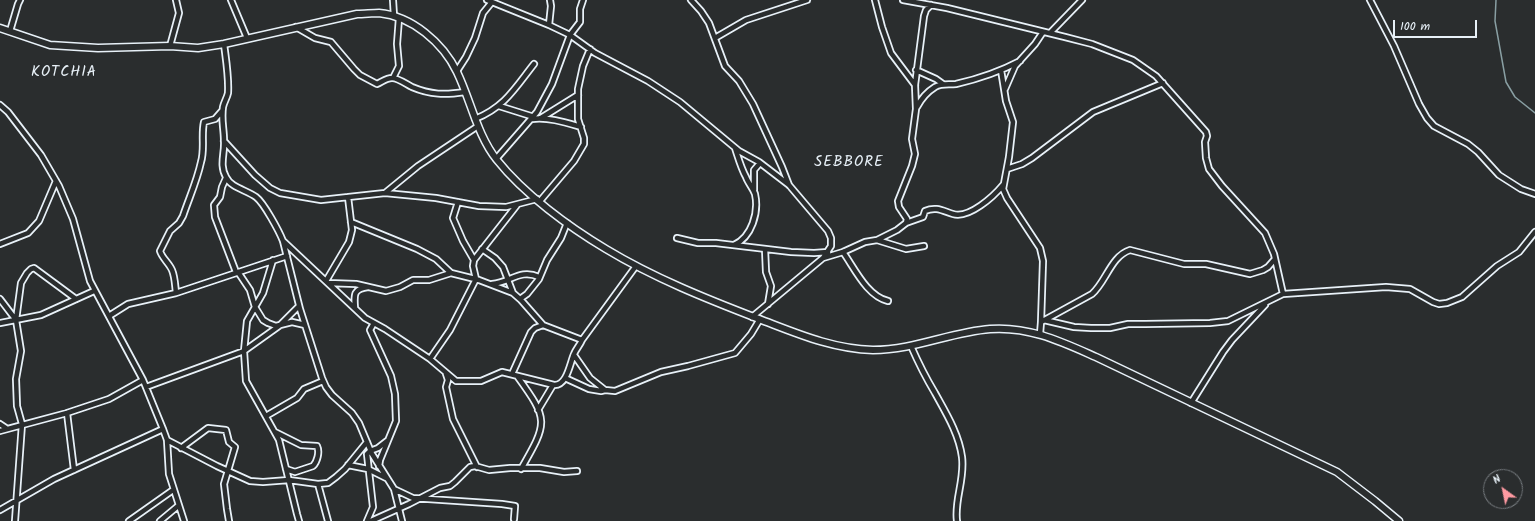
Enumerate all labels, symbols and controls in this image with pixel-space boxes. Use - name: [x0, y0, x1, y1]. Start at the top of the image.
- scale bar: [1395, 12, 1479, 38]
- text: 100 m: [1400, 17, 1430, 36]
- district label: KOTCHIA: [31, 64, 97, 82]
- district label: SEBBORE: [814, 154, 884, 172]
- north arrow: [1483, 469, 1523, 509]
- text: N: [1489, 470, 1505, 489]

